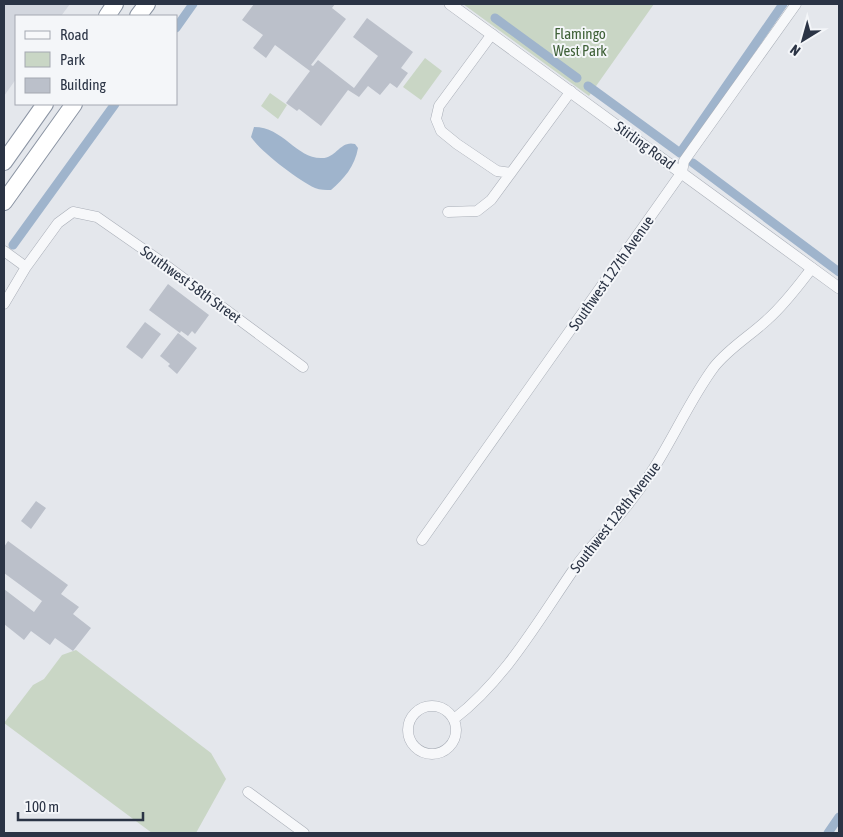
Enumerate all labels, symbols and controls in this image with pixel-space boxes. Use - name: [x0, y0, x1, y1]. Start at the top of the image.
- legend: [15, 15, 178, 105]
- north arrow: [778, 15, 828, 65]
- park label: Flamingo West Park: [553, 25, 607, 59]
- text: Road: [60, 26, 89, 43]
- text: N: [787, 42, 803, 59]
- text: Park: [60, 51, 85, 68]
- text: Building: [60, 76, 106, 93]
- street label: Stirling Road: [612, 117, 678, 173]
- street label: Southwest 127th Avenue: [565, 212, 657, 333]
- street label: Southwest 58th Street: [137, 242, 245, 326]
- street label: Southwest 128th Avenue: [566, 458, 664, 576]
- scale bar: [18, 790, 142, 822]
- text: 100 m: [25, 798, 59, 815]

